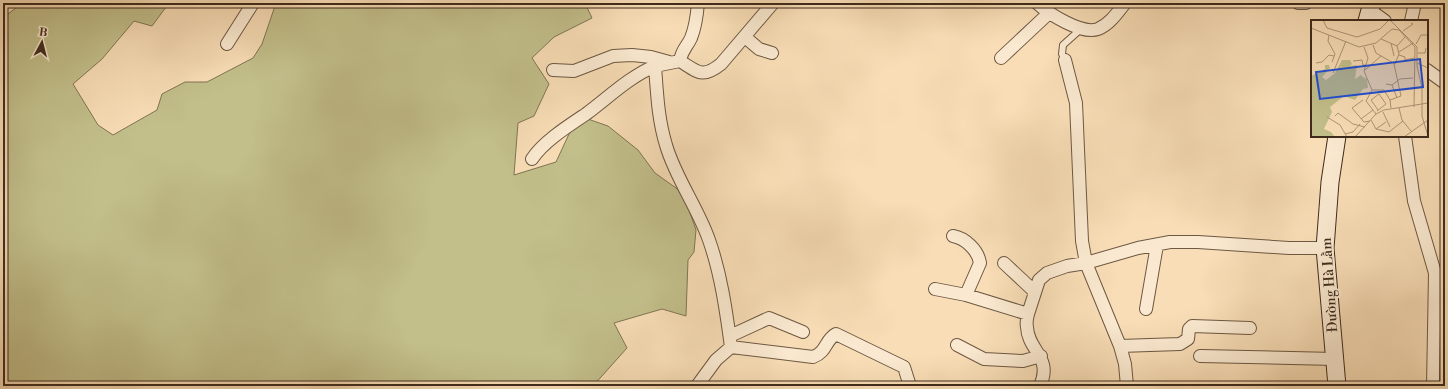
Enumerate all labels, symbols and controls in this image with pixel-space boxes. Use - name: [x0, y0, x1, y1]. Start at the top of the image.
- inset map: [1311, 20, 1428, 137]
- north arrow: [22, 22, 62, 62]
- text: B: [38, 26, 48, 41]
- street label: Đường Hà Lầm: [1318, 237, 1342, 333]

